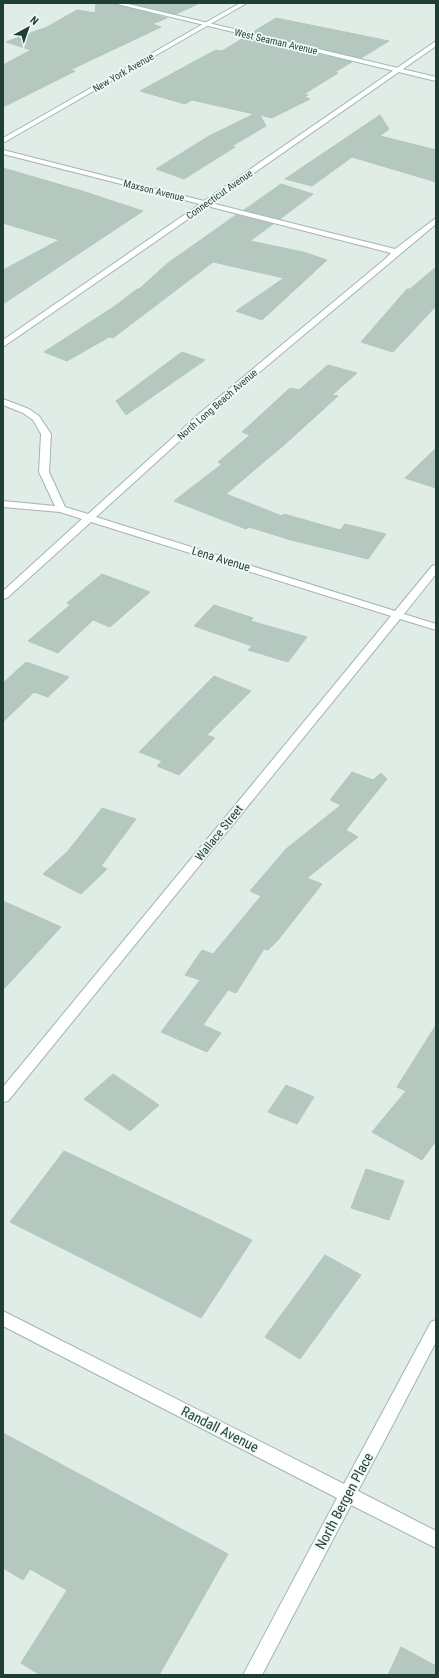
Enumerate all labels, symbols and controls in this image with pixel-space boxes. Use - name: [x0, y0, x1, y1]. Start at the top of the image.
- north arrow: [8, 8, 48, 48]
- text: N: [27, 14, 41, 28]
- street label: West Seaman Avenue: [233, 27, 319, 56]
- street label: New York Avenue: [91, 50, 156, 94]
- street label: Connecticut Avenue: [184, 167, 255, 221]
- street label: Maxson Avenue: [122, 178, 186, 203]
- street label: North Long Beach Avenue: [175, 367, 260, 442]
- street label: Lena Avenue: [190, 544, 252, 575]
- street label: Wallace Street: [192, 802, 246, 864]
- street label: Randall Avenue: [179, 1403, 262, 1456]
- street label: North Bergen Place: [312, 1450, 376, 1552]

